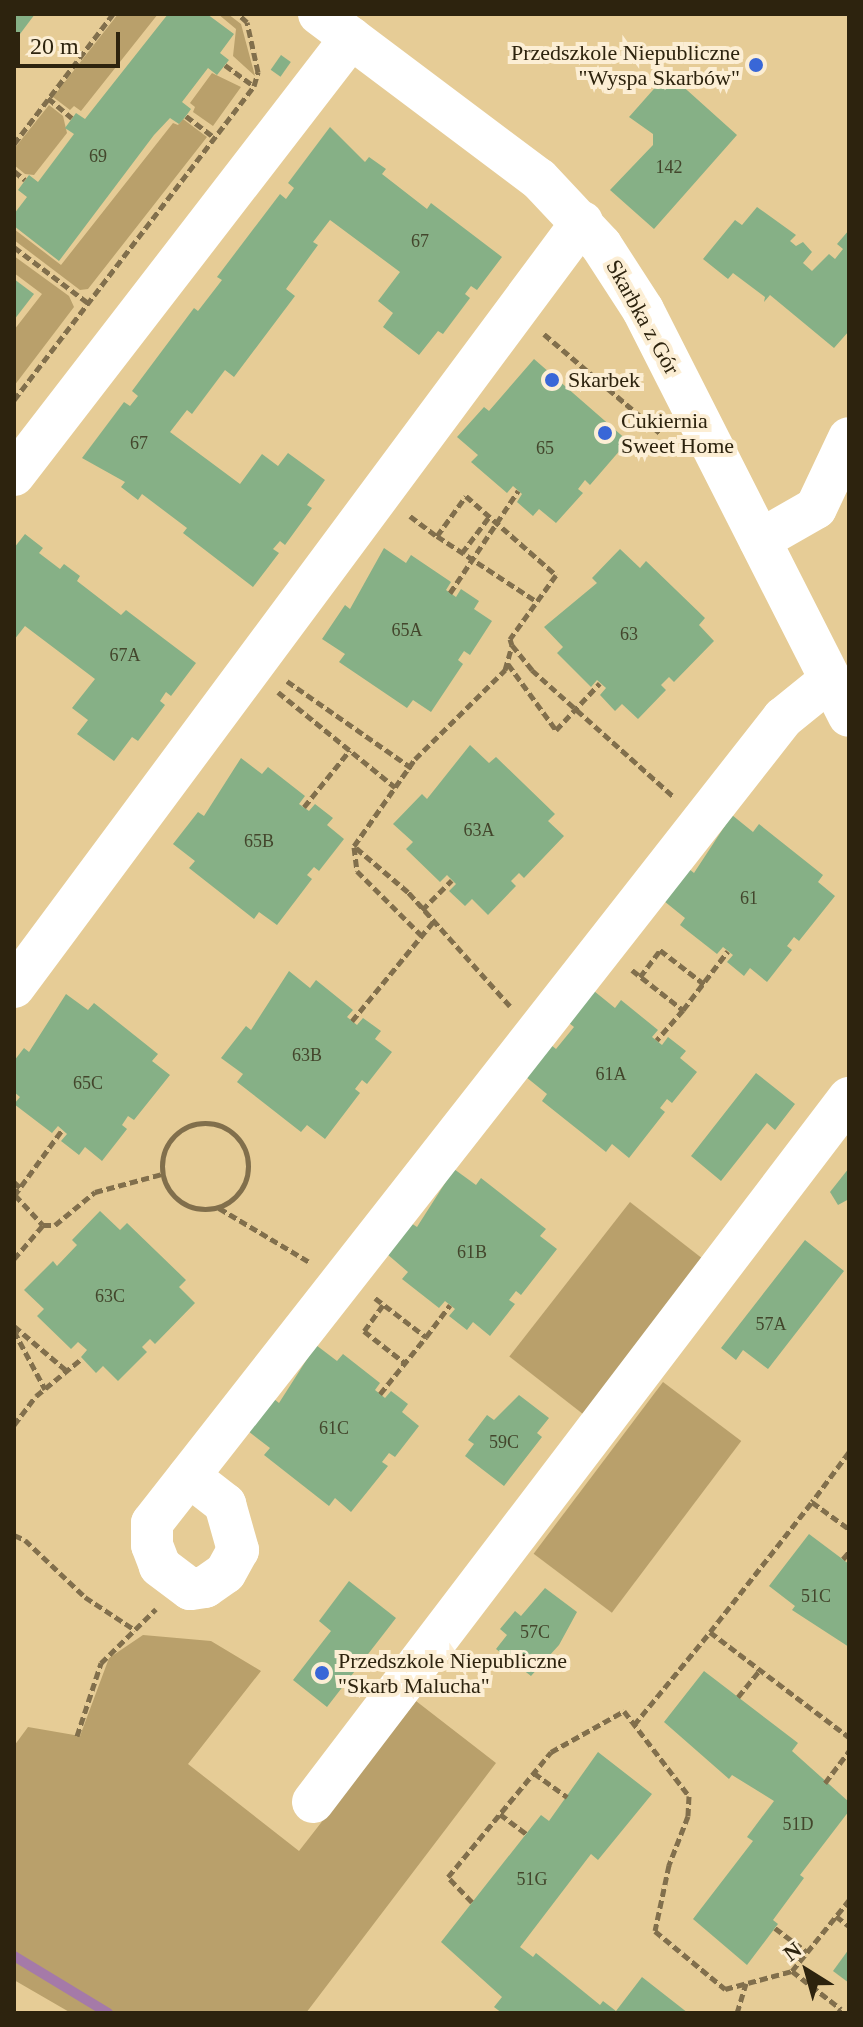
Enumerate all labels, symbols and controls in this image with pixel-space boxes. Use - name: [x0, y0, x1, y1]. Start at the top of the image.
- scale bar: [20, 16, 124, 66]
- text: 20 m: [30, 33, 79, 59]
- place label: Przedszkole Niepubliczne "Wyspa Skarbów": [511, 39, 740, 90]
- marker: Przedszkole Niepubliczne "Wyspa Skarbów": [747, 56, 765, 74]
- house number: 69: [89, 145, 107, 167]
- house number: 142: [656, 156, 682, 178]
- house number: 67: [411, 230, 429, 252]
- street label: Skarbka z Gór: [601, 255, 685, 379]
- place label: Skarbek: [568, 367, 640, 393]
- marker: Skarbek: [543, 371, 561, 389]
- place label: Cukiernia Sweet Home: [621, 407, 734, 458]
- marker: Cukiernia Sweet Home: [596, 424, 614, 442]
- house number: 67: [130, 432, 148, 454]
- house number: 65: [536, 437, 554, 459]
- house number: 65A: [392, 619, 422, 641]
- house number: 63: [620, 623, 638, 645]
- house number: 67A: [110, 644, 140, 666]
- house number: 63A: [464, 819, 494, 841]
- house number: 65B: [244, 830, 274, 852]
- house number: 61: [740, 887, 758, 909]
- house number: 63B: [292, 1044, 322, 1066]
- house number: 61A: [596, 1063, 626, 1085]
- house number: 65C: [73, 1072, 103, 1094]
- house number: 61B: [457, 1241, 487, 1263]
- house number: 63C: [95, 1285, 125, 1307]
- house number: 57A: [756, 1313, 786, 1335]
- house number: 61C: [319, 1417, 349, 1439]
- house number: 59C: [489, 1431, 519, 1453]
- house number: 51C: [801, 1585, 831, 1607]
- house number: 57C: [520, 1621, 550, 1643]
- place label: Przedszkole Niepubliczne "Skarb Malucha": [338, 1647, 567, 1698]
- marker: Przedszkole Niepubliczne "Skarb Malucha": [313, 1664, 331, 1682]
- house number: 51D: [783, 1813, 813, 1835]
- house number: 51G: [517, 1868, 547, 1890]
- north arrow: [767, 1931, 847, 2011]
- text: N: [778, 1937, 806, 1966]

